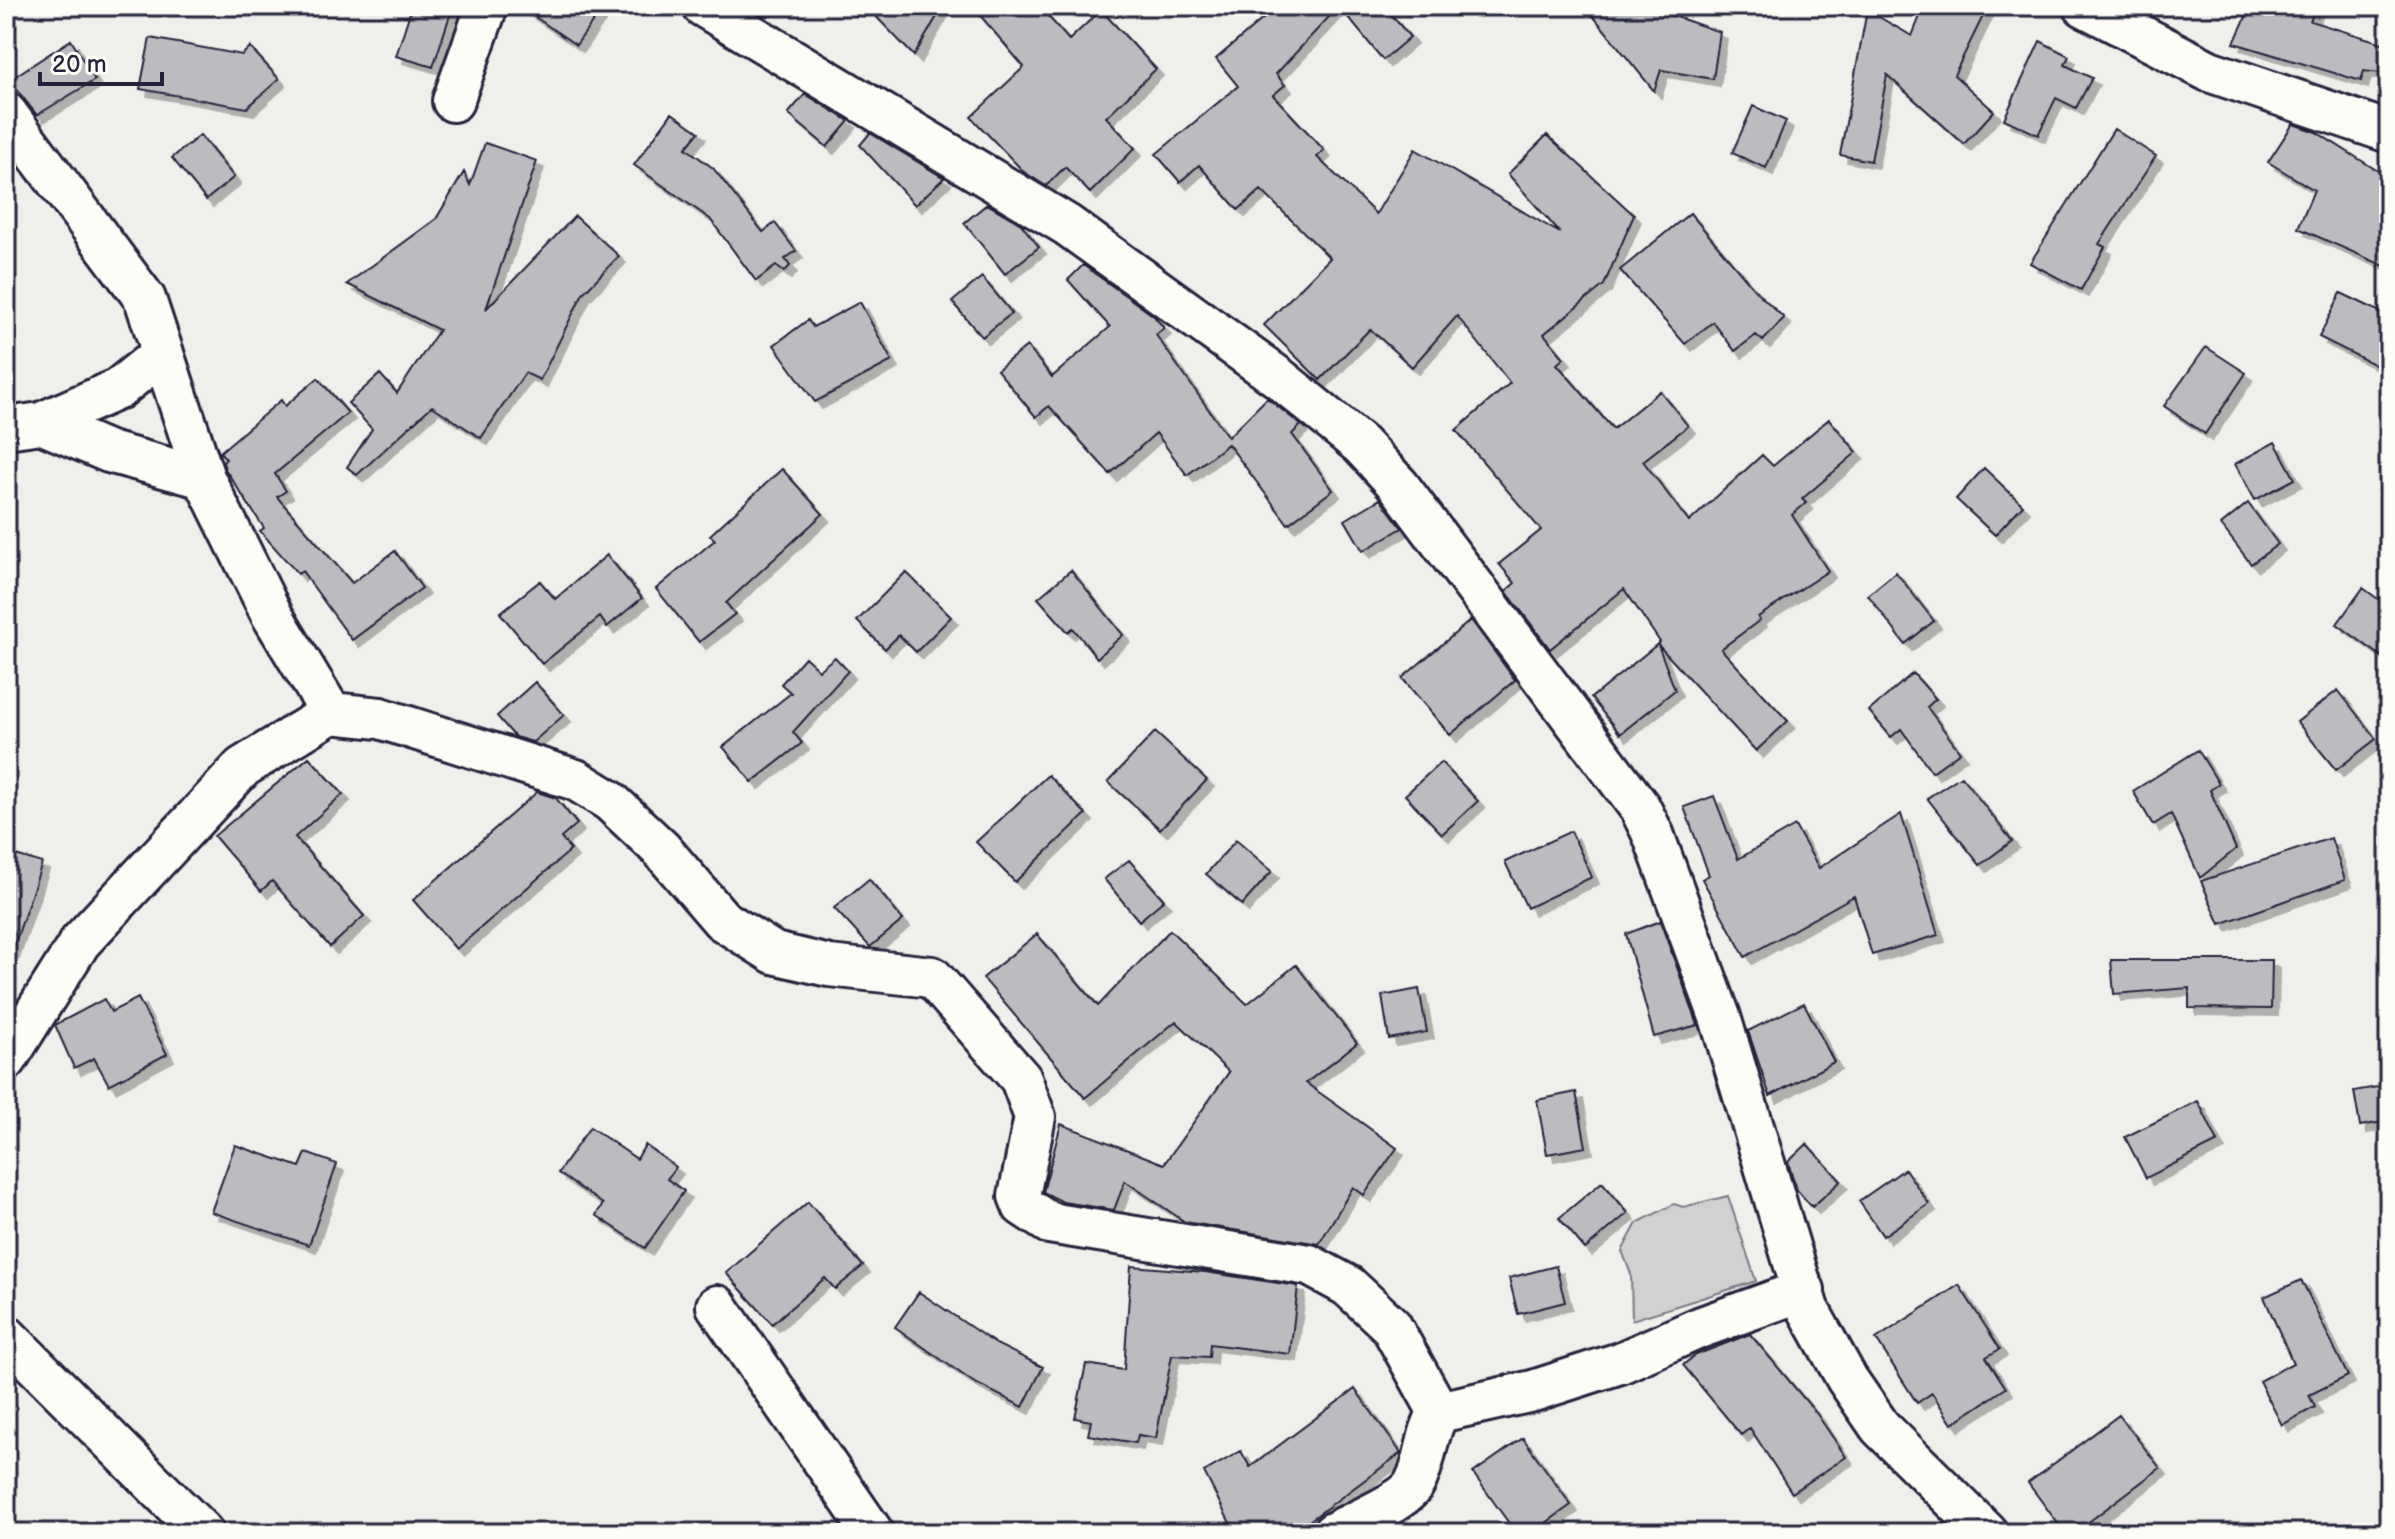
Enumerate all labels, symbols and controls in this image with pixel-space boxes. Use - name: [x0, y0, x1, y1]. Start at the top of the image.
- scale bar: [40, 36, 162, 86]
- text: 20 m: [52, 50, 107, 79]

